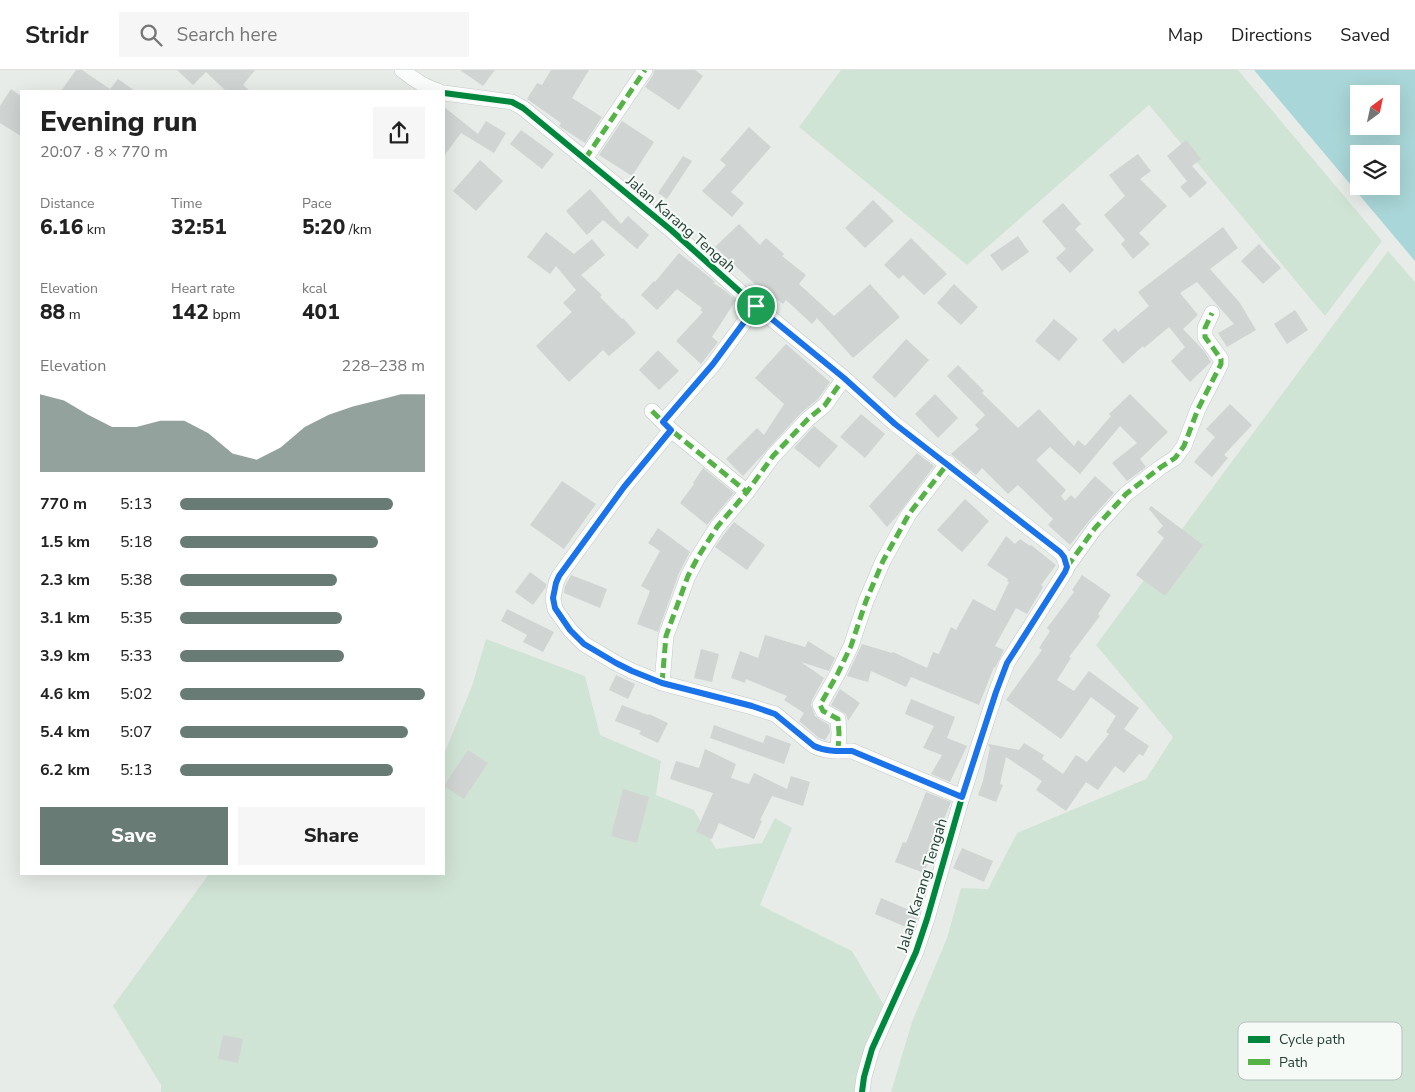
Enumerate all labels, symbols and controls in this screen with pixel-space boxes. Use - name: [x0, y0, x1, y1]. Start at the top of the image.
- search box: [119, 12, 469, 57]
- text: Stridr: [25, 19, 89, 51]
- icon: search: [137, 21, 165, 49]
- text: Search here: [177, 22, 277, 48]
- text: Map: [1168, 23, 1203, 47]
- text: Directions: [1231, 23, 1312, 47]
- text: Saved: [1340, 23, 1390, 47]
- north arrow: [1350, 85, 1400, 135]
- map controls: [1350, 85, 1400, 195]
- text: Evening run: [40, 103, 197, 141]
- button: share: [373, 107, 425, 159]
- text: 20:07 · 8 × 770 m: [40, 141, 168, 163]
- button: layers: [1350, 145, 1400, 195]
- street label: Jalan Karang Tengah: [621, 170, 740, 277]
- text: Distance: [40, 194, 94, 213]
- text: Time: [171, 194, 202, 213]
- text: Pace: [302, 194, 332, 213]
- text: 6.16: [40, 213, 83, 241]
- text: 32:51: [171, 213, 227, 241]
- text: 5:20: [302, 213, 345, 241]
- text: km: [83, 220, 106, 239]
- text: /km: [345, 220, 372, 239]
- text: Elevation: [40, 279, 98, 298]
- text: Heart rate: [171, 279, 235, 298]
- text: kcal: [302, 279, 327, 298]
- pin: [735, 285, 777, 327]
- icon: arrive: [742, 292, 770, 320]
- text: 88: [40, 298, 65, 326]
- text: 142: [171, 298, 209, 326]
- text: 401: [302, 298, 340, 326]
- text: m: [65, 305, 81, 324]
- text: bpm: [209, 305, 241, 324]
- text: Elevation: [40, 355, 106, 377]
- text: 228–238 m: [342, 355, 425, 377]
- text: 770 m: [40, 493, 87, 515]
- text: 5:13: [120, 493, 152, 515]
- text: 1.5 km: [40, 531, 90, 553]
- text: 5:18: [120, 531, 152, 553]
- text: 2.3 km: [40, 569, 90, 591]
- text: 5:38: [120, 569, 152, 591]
- text: 3.1 km: [40, 607, 90, 629]
- text: 5:35: [120, 607, 152, 629]
- text: 3.9 km: [40, 645, 90, 667]
- text: 5:33: [120, 645, 152, 667]
- text: 4.6 km: [40, 683, 90, 705]
- text: 5:02: [120, 683, 152, 705]
- text: 5.4 km: [40, 721, 90, 743]
- text: 5:07: [120, 721, 152, 743]
- text: 6.2 km: [40, 759, 90, 781]
- text: 5:13: [120, 759, 152, 781]
- button: Save: [40, 807, 228, 865]
- button: Share: [238, 807, 425, 865]
- street label: Jalan Karang Tengah: [892, 816, 952, 955]
- legend: [1238, 1022, 1402, 1080]
- text: Cycle path: [1279, 1030, 1345, 1049]
- text: Path: [1279, 1053, 1308, 1072]

